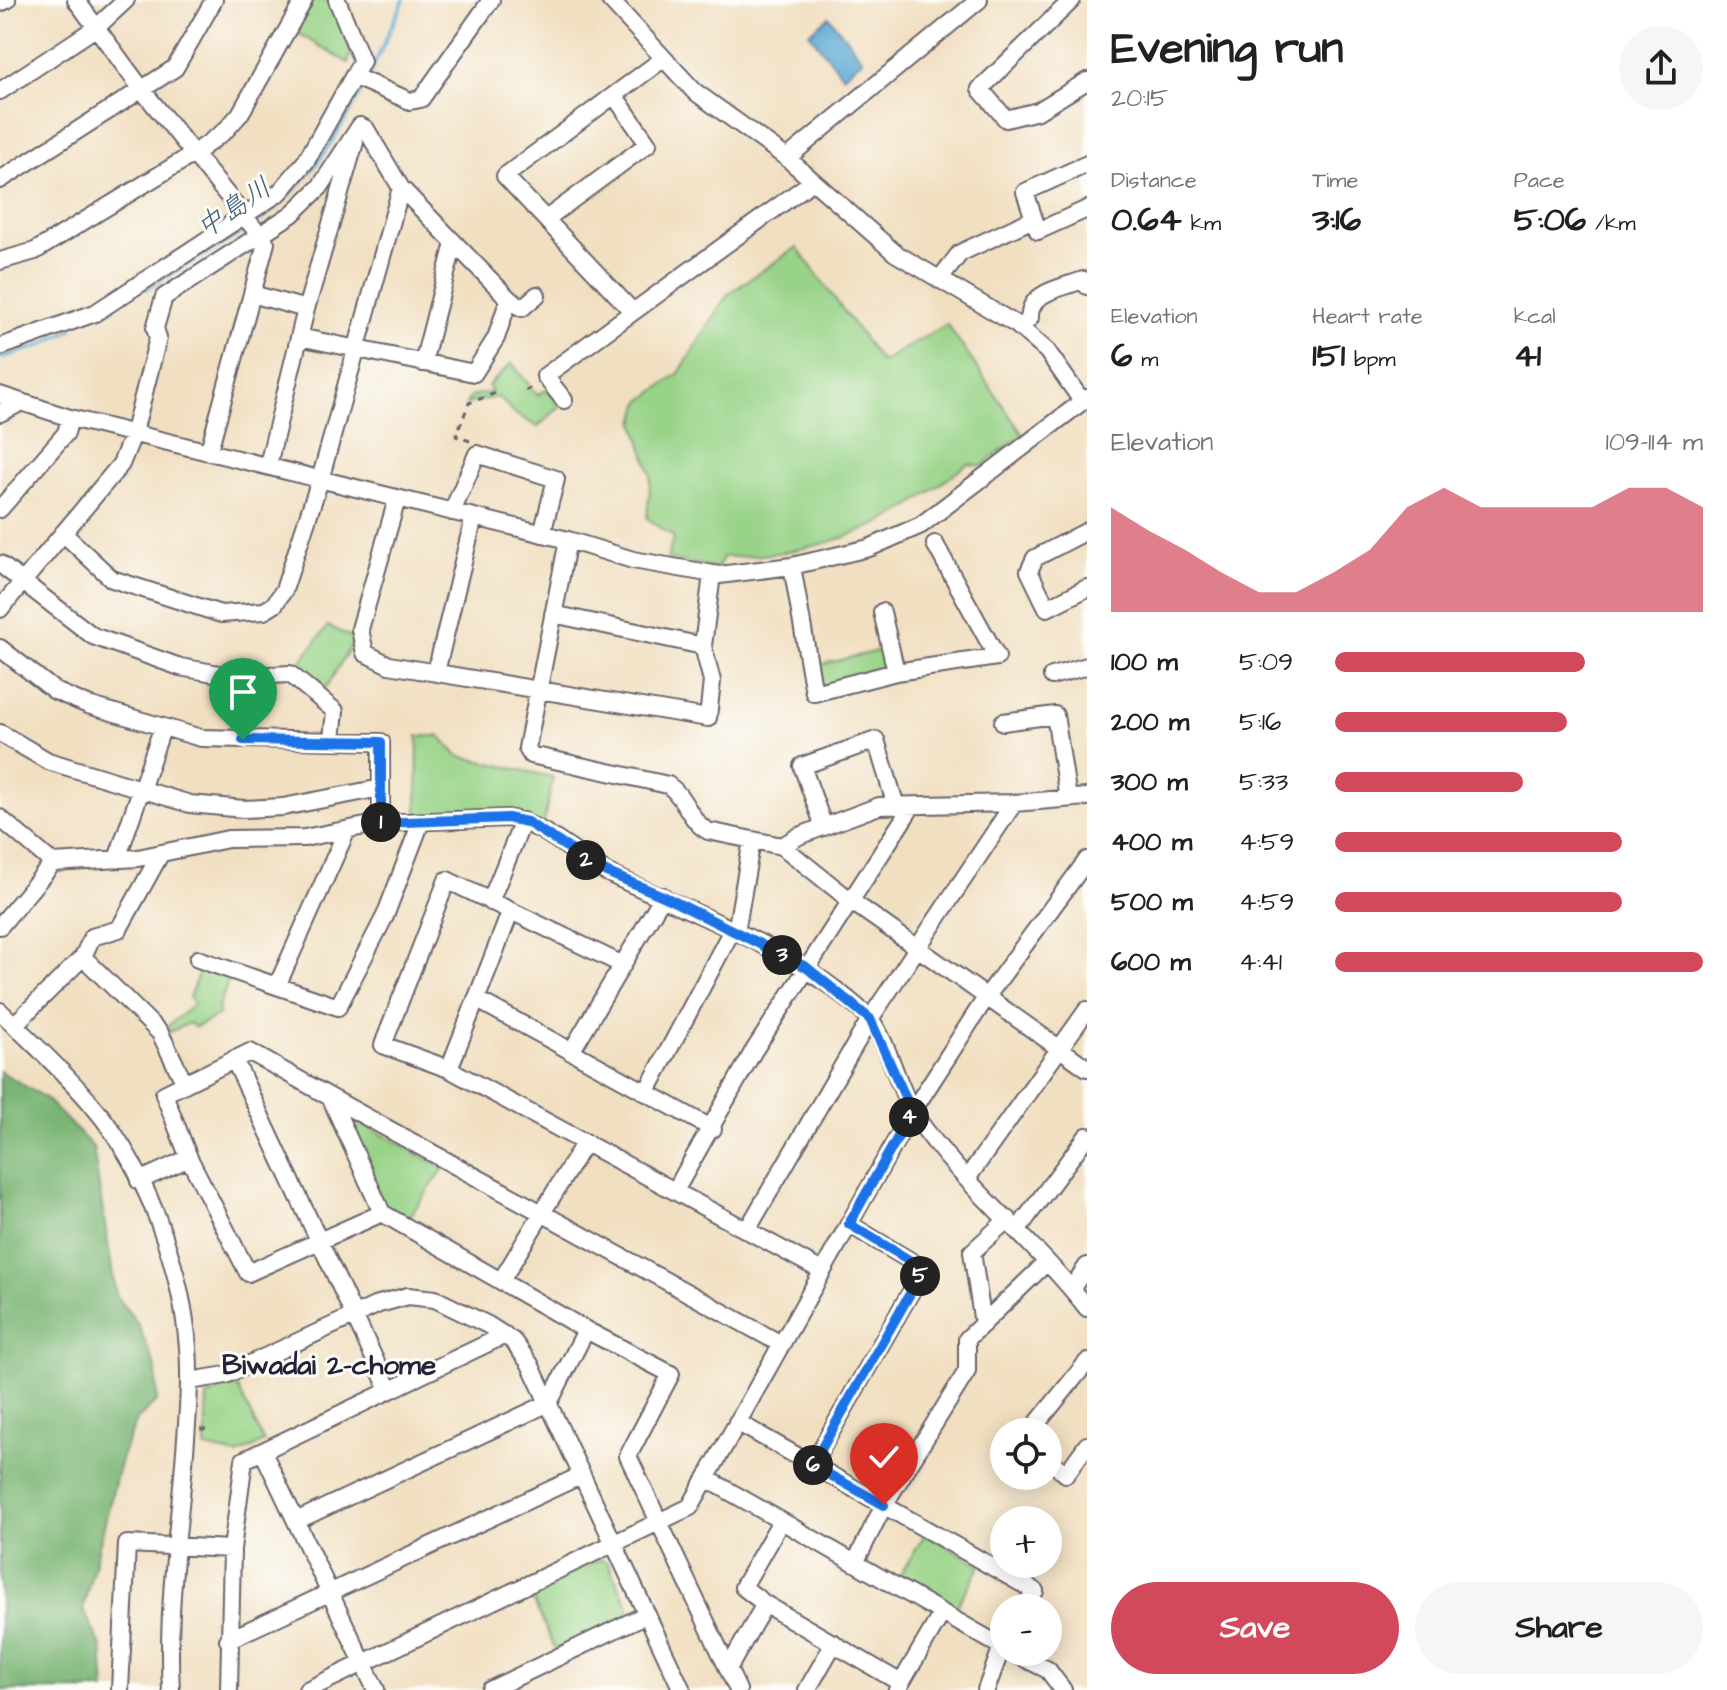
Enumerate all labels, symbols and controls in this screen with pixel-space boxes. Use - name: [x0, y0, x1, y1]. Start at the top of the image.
- text: Evening run: [1111, 19, 1343, 80]
- button: share: [1619, 26, 1703, 110]
- text: 20:15: [1111, 80, 1168, 116]
- text: Distance: [1111, 165, 1197, 196]
- text: Time: [1312, 165, 1358, 196]
- text: Pace: [1514, 165, 1565, 196]
- water label: 中島川: [188, 168, 280, 248]
- text: 0.64: [1111, 196, 1182, 244]
- text: 3:16: [1312, 196, 1361, 244]
- text: 5:06: [1514, 196, 1586, 244]
- text: km: [1182, 208, 1221, 239]
- text: /km: [1586, 208, 1636, 239]
- text: Elevation: [1111, 301, 1198, 332]
- text: Heart rate: [1312, 301, 1423, 332]
- text: kcal: [1514, 301, 1556, 332]
- text: 6: [1111, 332, 1132, 380]
- text: 151: [1312, 332, 1345, 380]
- text: 41: [1514, 332, 1541, 380]
- text: m: [1132, 344, 1158, 375]
- text: bpm: [1345, 344, 1396, 375]
- text: Elevation: [1111, 424, 1213, 460]
- text: 109–114 m: [1605, 424, 1703, 460]
- text: 100 m: [1111, 644, 1178, 680]
- text: 5:09: [1239, 644, 1293, 680]
- pin: [209, 658, 277, 740]
- icon: arrive: [221, 670, 265, 714]
- text: 200 m: [1111, 704, 1189, 740]
- text: 5:16: [1239, 704, 1281, 740]
- text: 300 m: [1111, 764, 1188, 800]
- text: 5:33: [1239, 764, 1288, 800]
- pin: 1: [361, 802, 401, 842]
- text: 1: [380, 806, 382, 837]
- text: 400 m: [1111, 824, 1192, 860]
- text: 4:59: [1239, 824, 1294, 860]
- pin: 2: [566, 840, 606, 880]
- text: 2: [580, 844, 592, 875]
- text: 500 m: [1111, 884, 1193, 920]
- text: 4:59: [1239, 884, 1294, 920]
- pin: 3: [762, 935, 802, 975]
- text: 3: [776, 939, 788, 970]
- text: 600 m: [1111, 944, 1191, 980]
- text: 4:41: [1239, 944, 1282, 980]
- pin: 4: [889, 1097, 929, 1137]
- text: 4: [902, 1101, 916, 1132]
- pin: 5: [900, 1256, 940, 1296]
- text: 5: [912, 1260, 928, 1291]
- district label: Biwadai 2-chome: [222, 1346, 436, 1385]
- map controls: [990, 1418, 1062, 1666]
- button: locate: [990, 1418, 1062, 1490]
- pin: [850, 1423, 918, 1505]
- icon: check: [862, 1435, 906, 1479]
- pin: 6: [793, 1445, 833, 1485]
- text: 6: [806, 1449, 820, 1480]
- button: +: [990, 1506, 1062, 1578]
- button: Save: [1111, 1582, 1399, 1674]
- button: Share: [1415, 1582, 1703, 1674]
- button: −: [990, 1594, 1062, 1666]

